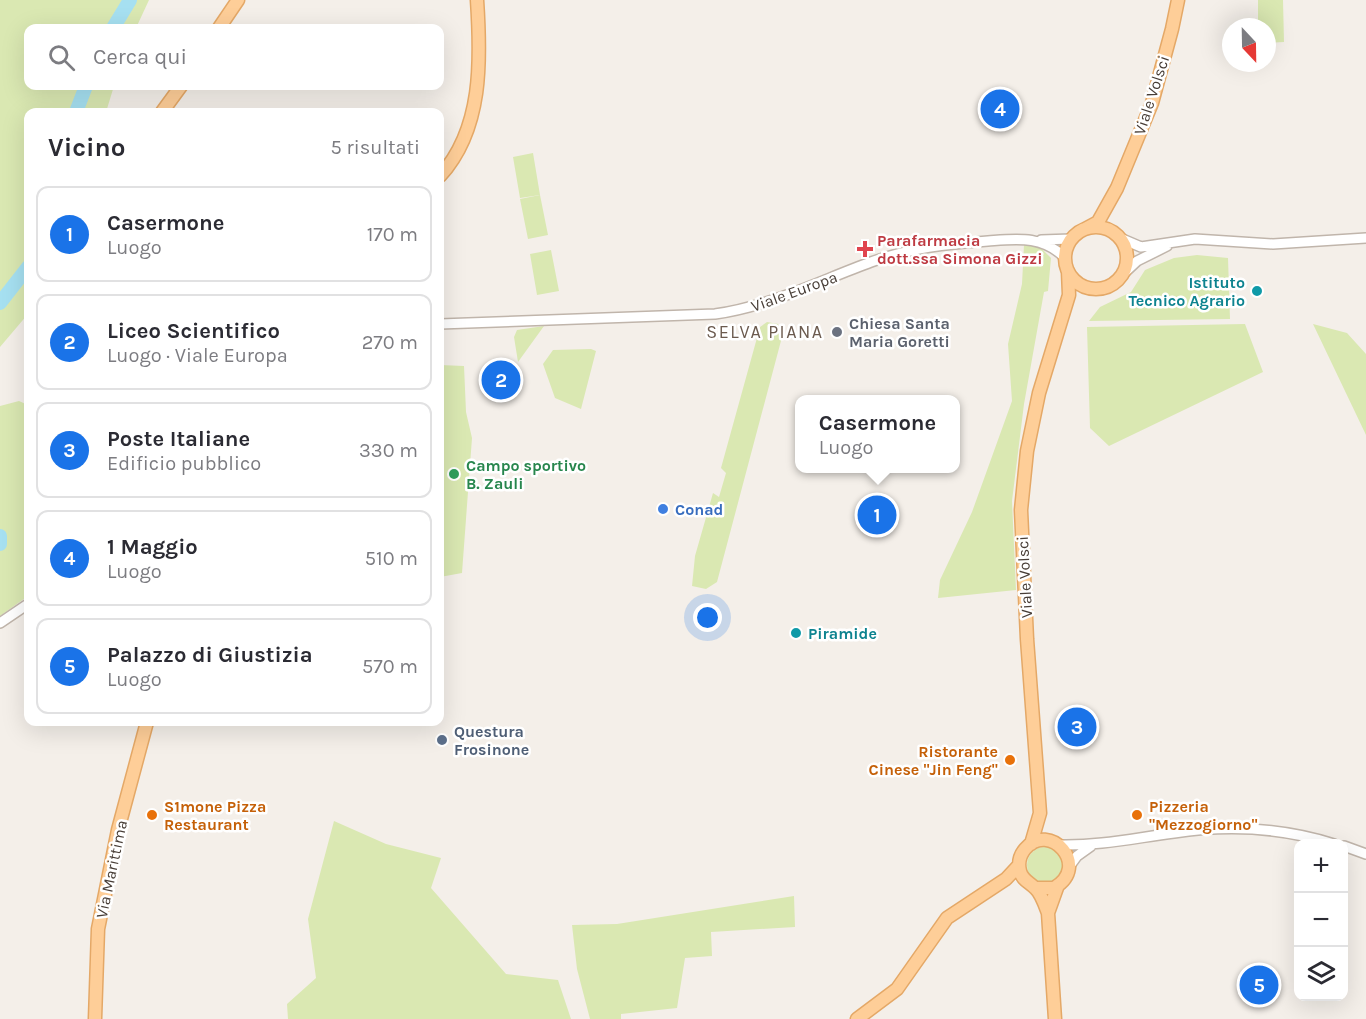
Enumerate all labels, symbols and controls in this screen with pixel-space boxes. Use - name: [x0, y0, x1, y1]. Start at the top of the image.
- north arrow: [1222, 18, 1276, 72]
- search box: [24, 24, 444, 90]
- icon: search: [45, 41, 78, 74]
- text: Cerca qui: [93, 44, 187, 70]
- street label: Viale Volsci: [1130, 53, 1173, 137]
- pin: 4: [980, 86, 1020, 132]
- text: Vicino: [48, 132, 125, 163]
- text: 5 risultati: [331, 136, 420, 159]
- text: Casermone: [107, 210, 224, 236]
- text: 1: [66, 223, 73, 246]
- text: 170 m: [367, 223, 418, 246]
- place label: Parafarmacia dott.ssa Simona Gizzi: [877, 231, 1042, 268]
- text: Luogo: [107, 236, 162, 259]
- marker: Parafarmacia dott.ssa Simona Gizzi: [858, 242, 872, 256]
- street label: Viale Europa: [748, 267, 840, 316]
- place label: Istituto Tecnico Agrario: [1129, 273, 1245, 310]
- marker: Istituto Tecnico Agrario: [1250, 284, 1264, 298]
- place label: Chiesa Santa Maria Goretti: [849, 314, 950, 351]
- text: Liceo Scientifico: [107, 318, 280, 344]
- district label: SELVA PIANA: [706, 321, 824, 343]
- marker: Chiesa Santa Maria Goretti: [830, 325, 844, 339]
- text: 2: [63, 331, 76, 354]
- text: 270 m: [362, 331, 418, 354]
- text: Luogo · Viale Europa: [107, 344, 288, 367]
- pin: 2: [482, 358, 520, 403]
- popup: [795, 395, 960, 473]
- text: Casermone: [819, 410, 936, 436]
- text: Poste Italiane: [107, 426, 250, 452]
- text: Luogo: [819, 436, 873, 459]
- text: 3: [63, 439, 76, 462]
- text: 330 m: [359, 439, 418, 462]
- text: Edificio pubblico: [107, 452, 261, 475]
- place label: Campo sportivo B. Zauli: [466, 456, 586, 493]
- marker: Campo sportivo B. Zauli: [447, 467, 461, 481]
- pin: 1: [858, 492, 896, 538]
- place label: Conad: [675, 500, 723, 519]
- marker: Conad: [656, 502, 670, 516]
- text: 1 Maggio: [107, 534, 198, 560]
- street label: Viale Volsci: [1013, 535, 1036, 619]
- text: 4: [64, 547, 75, 570]
- text: 510 m: [365, 547, 418, 570]
- text: Luogo: [107, 560, 162, 583]
- your location: [693, 603, 722, 632]
- place label: Piramide: [808, 624, 877, 643]
- marker: Piramide: [789, 626, 803, 640]
- text: Palazzo di Giustizia: [107, 642, 313, 668]
- text: 5: [64, 655, 75, 678]
- text: 570 m: [362, 655, 418, 678]
- text: Luogo: [107, 668, 162, 691]
- pin: 3: [1058, 704, 1096, 750]
- place label: Questura Frosinone: [454, 722, 529, 759]
- marker: Questura Frosinone: [435, 733, 449, 747]
- place label: Ristorante Cinese "Jin Feng": [869, 742, 998, 779]
- marker: Ristorante Cinese "Jin Feng": [1003, 753, 1017, 767]
- place label: S1mone Pizza Restaurant: [164, 797, 266, 834]
- place label: Pizzeria "Mezzogiorno": [1149, 797, 1258, 834]
- marker: S1mone Pizza Restaurant: [145, 808, 159, 822]
- marker: Pizzeria "Mezzogiorno": [1130, 808, 1144, 822]
- street label: Via Marittima: [92, 818, 131, 920]
- map controls: [1294, 839, 1348, 1001]
- button: +: [1294, 839, 1348, 893]
- button: −: [1294, 893, 1348, 947]
- button: layers: [1294, 947, 1348, 1001]
- pin: 5: [1240, 962, 1278, 1008]

